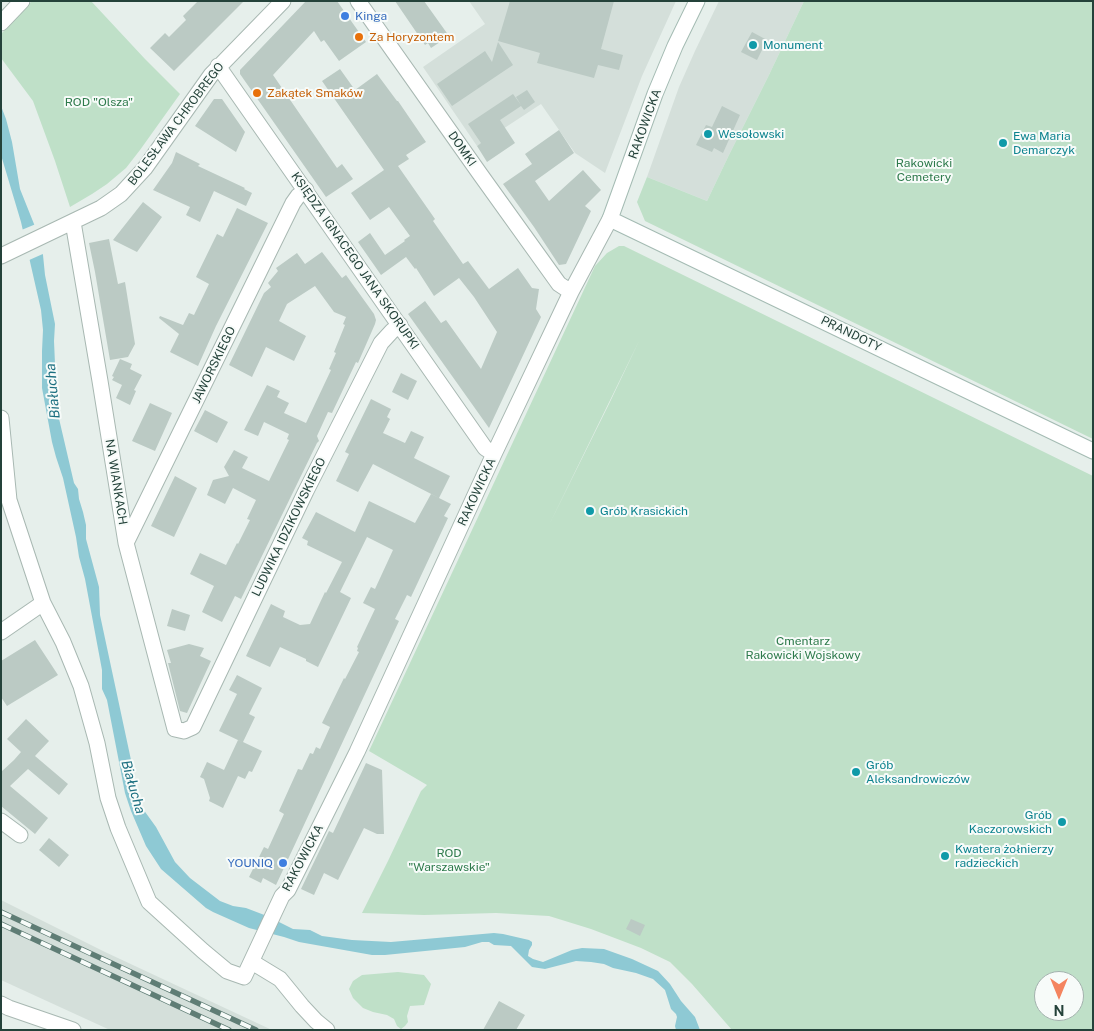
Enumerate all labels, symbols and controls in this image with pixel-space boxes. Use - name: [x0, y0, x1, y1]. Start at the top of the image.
- place label: Kinga: [355, 9, 387, 23]
- marker: Kinga: [339, 10, 351, 22]
- place label: Za Horyzontem: [369, 30, 454, 44]
- marker: Za Horyzontem: [353, 31, 365, 43]
- place label: Monument: [763, 38, 823, 52]
- marker: Monument: [747, 39, 759, 51]
- street label: BOLESŁAWA CHROBREGO: [125, 60, 227, 188]
- place label: Zakątek Smaków: [267, 86, 363, 100]
- marker: Zakątek Smaków: [251, 87, 263, 99]
- street label: RAKOWICKA: [626, 87, 664, 161]
- park label: ROD "Olsza": [65, 95, 133, 109]
- place label: Wesołowski: [718, 127, 784, 141]
- marker: Wesołowski: [702, 128, 714, 140]
- street label: DOMKI: [445, 129, 479, 169]
- place label: Ewa Maria Demarczyk: [1013, 129, 1075, 157]
- marker: Ewa Maria Demarczyk: [997, 137, 1009, 149]
- park label: Rakowicki Cemetery: [896, 156, 952, 184]
- street label: KSIĘDZA IGNACEGO JANA SKORUPKI: [288, 170, 422, 352]
- street label: PRANDOTY: [818, 313, 884, 355]
- street label: JAWORSKIEGO: [189, 324, 239, 406]
- water label: Białucha: [42, 363, 64, 419]
- street label: NA WIANKACH: [102, 438, 130, 526]
- street label: LUDWIKA IDZIKOWSKIEGO: [249, 455, 329, 599]
- street label: RAKOWICKA: [455, 456, 499, 528]
- place label: Grób Krasickich: [600, 504, 688, 518]
- marker: Grób Krasickich: [584, 505, 596, 517]
- park label: Cmentarz Rakowicki Wojskowy: [745, 634, 861, 662]
- water label: Białucha: [117, 758, 149, 816]
- place label: Grób Aleksandrowiczów: [866, 758, 970, 786]
- marker: Grób Aleksandrowiczów: [850, 766, 862, 778]
- place label: Grób Kaczorowskich: [969, 808, 1052, 836]
- marker: Grób Kaczorowskich: [1056, 816, 1068, 828]
- street label: RAKOWICKA: [279, 822, 327, 894]
- place label: Kwatera żołnierzy radzieckich: [955, 842, 1054, 870]
- park label: ROD "Warszawskie": [408, 846, 490, 874]
- marker: Kwatera żołnierzy radzieckich: [939, 850, 951, 862]
- place label: YOUNIQ: [228, 856, 273, 870]
- marker: YOUNIQ: [277, 857, 289, 869]
- north arrow: [1034, 971, 1084, 1021]
- text: N: [1054, 1002, 1064, 1018]

